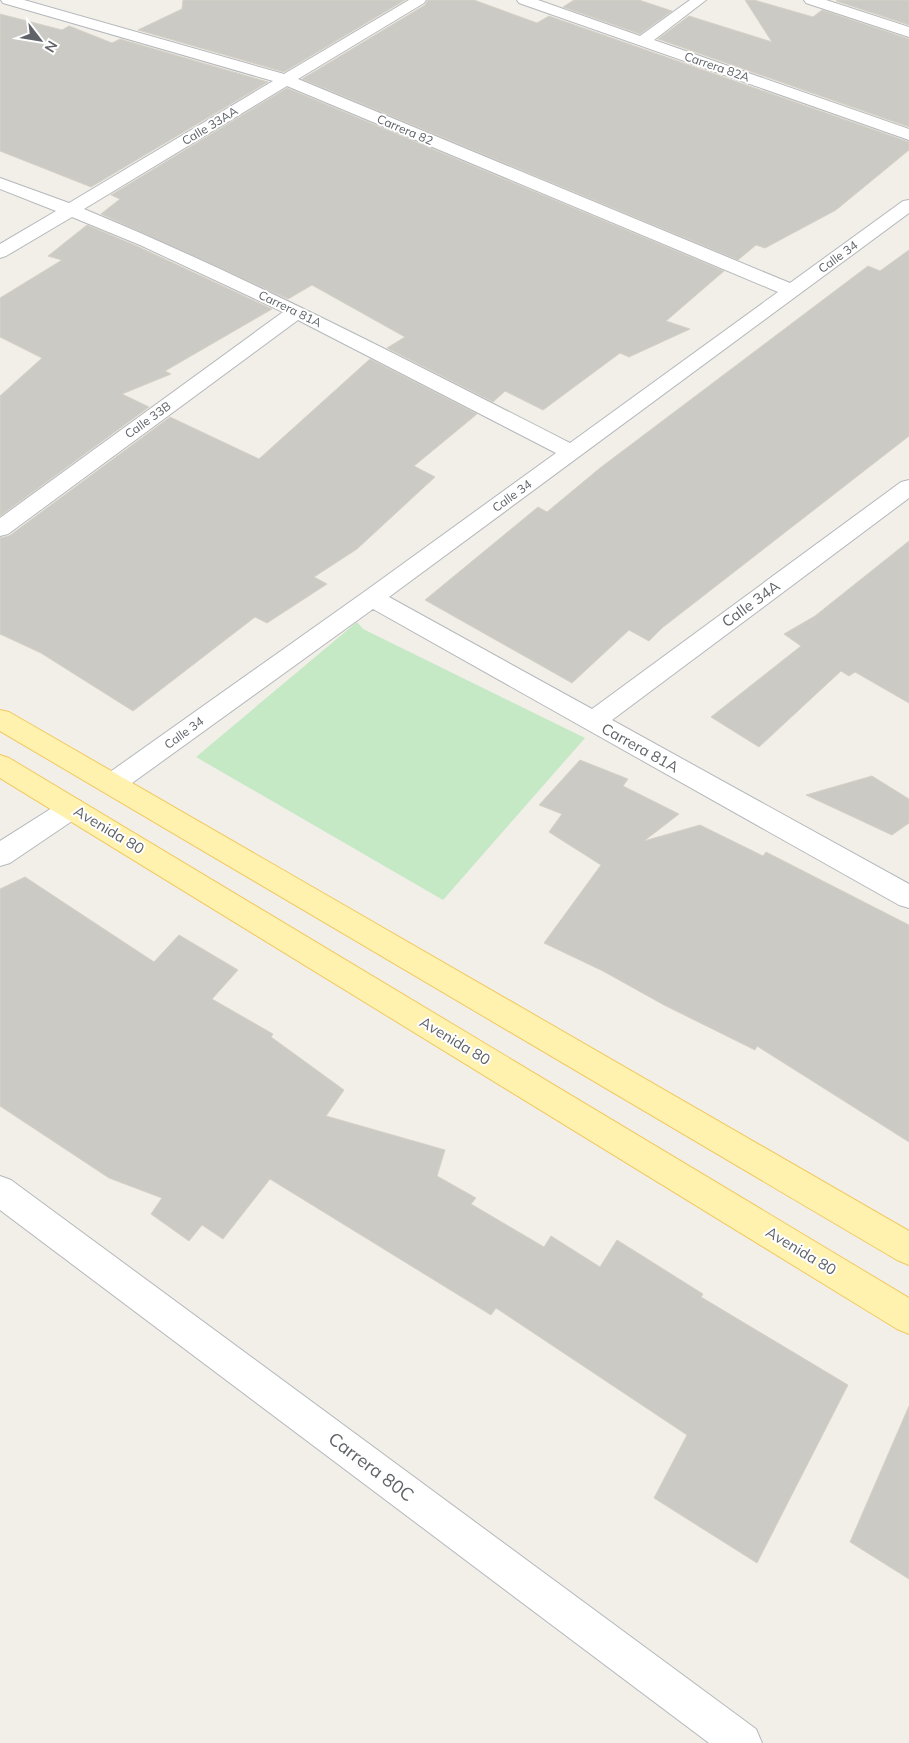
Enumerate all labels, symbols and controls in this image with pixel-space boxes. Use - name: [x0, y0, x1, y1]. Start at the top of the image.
- north arrow: [15, 15, 65, 65]
- text: N: [41, 38, 62, 56]
- street label: Carrera 82A: [682, 48, 752, 85]
- street label: Calle 33AA: [179, 103, 241, 148]
- street label: Carrera 82: [375, 111, 435, 148]
- street label: Calle 34: [815, 237, 860, 276]
- street label: Carrera 81A: [256, 287, 324, 330]
- street label: Calle 33B: [122, 398, 174, 441]
- street label: Calle 34: [489, 476, 534, 515]
- street label: Calle 34A: [718, 576, 783, 631]
- street label: Calle 34: [161, 713, 206, 752]
- street label: Carrera 81A: [598, 719, 682, 777]
- street label: Avenida 80: [71, 801, 148, 858]
- street label: Avenida 80: [417, 1012, 494, 1069]
- street label: Avenida 80: [763, 1222, 840, 1279]
- street label: Carrera 80C: [324, 1427, 419, 1506]

